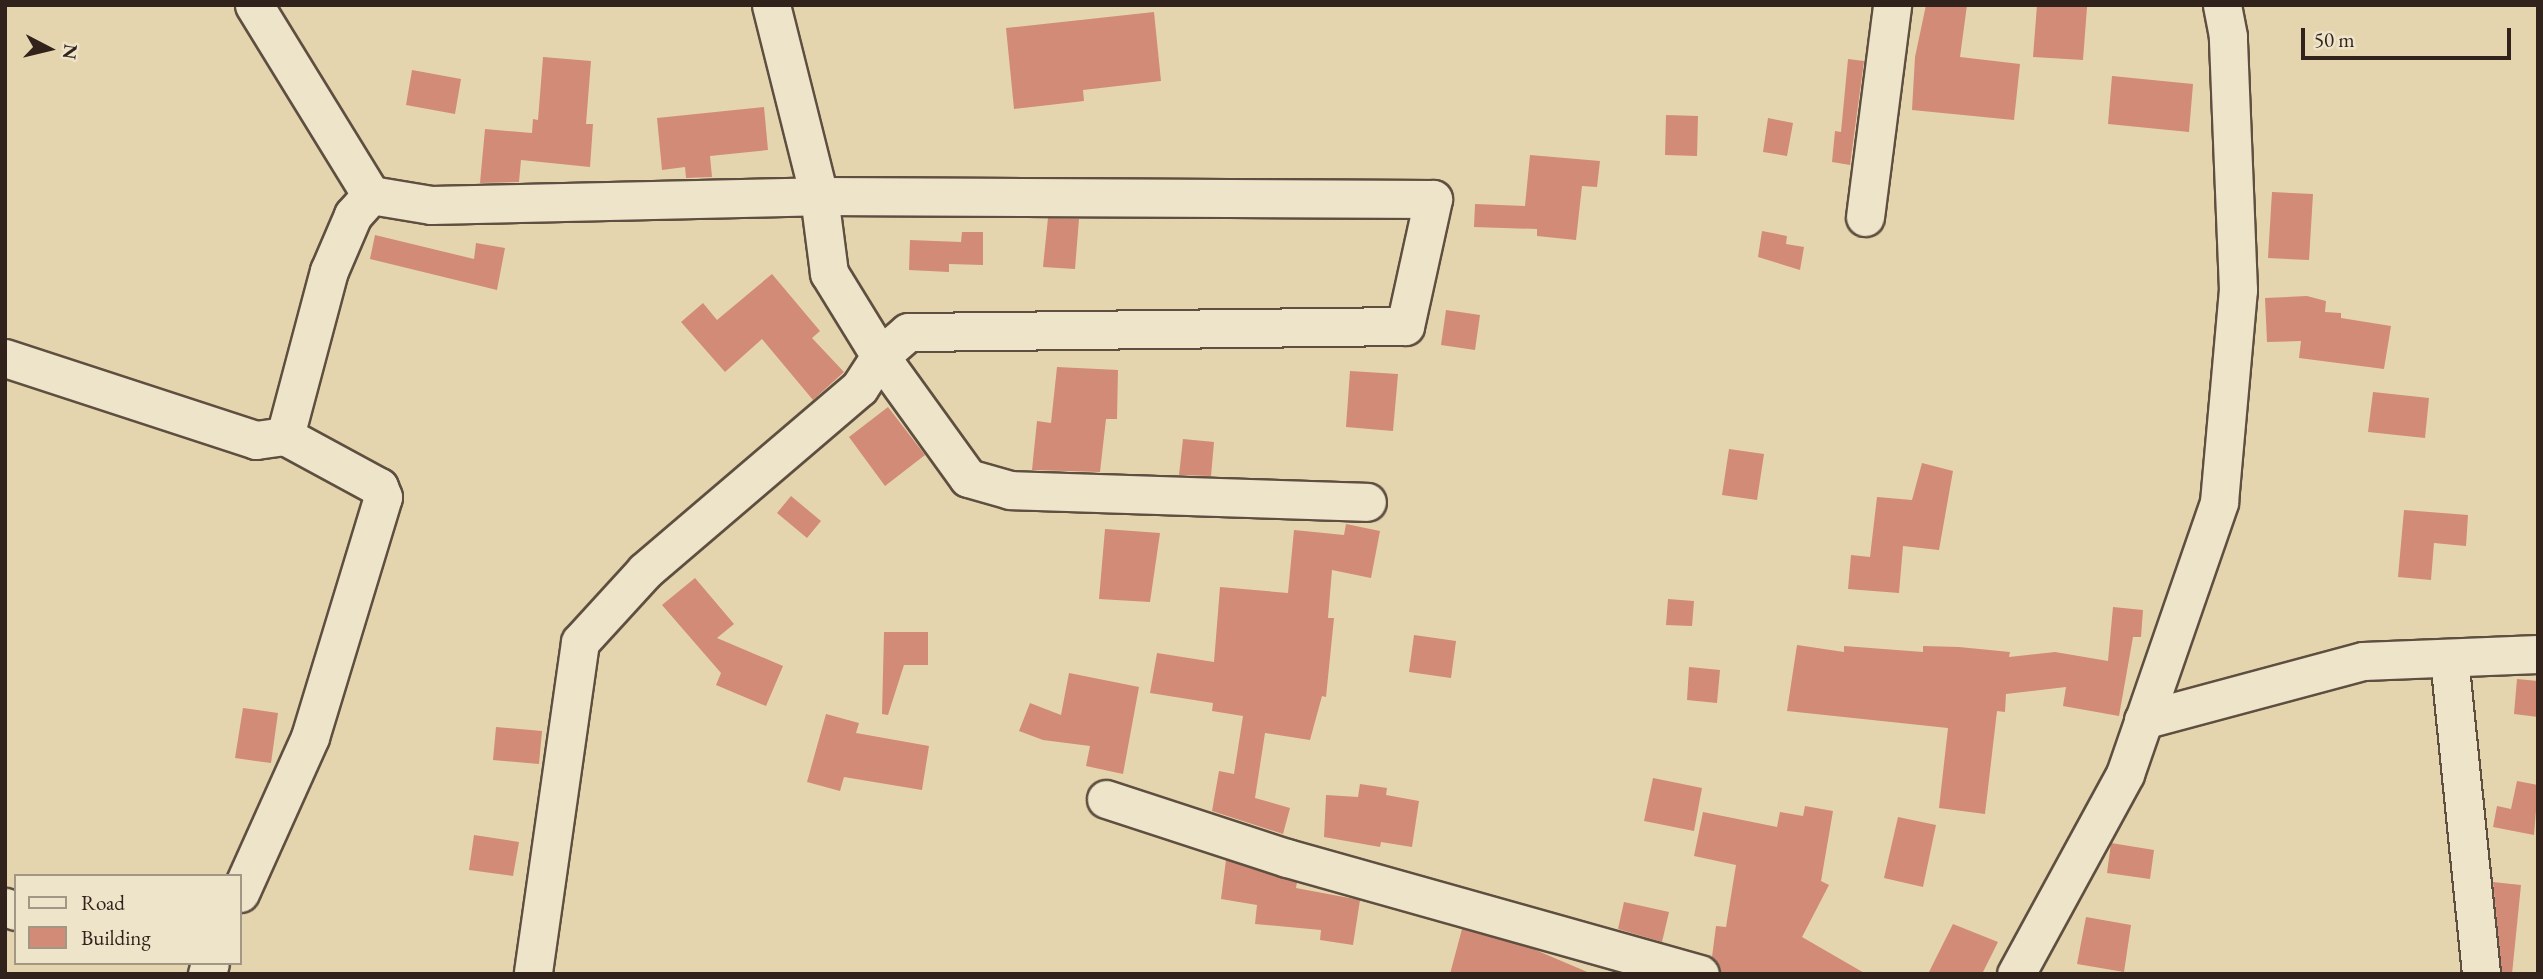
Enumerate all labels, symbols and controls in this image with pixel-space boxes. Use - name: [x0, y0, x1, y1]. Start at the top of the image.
- north arrow: [14, 14, 84, 84]
- scale bar: [2305, 14, 2515, 58]
- text: 50 m: [2314, 26, 2355, 53]
- text: N: [57, 42, 84, 61]
- legend: [14, 874, 242, 965]
- text: Road: [81, 889, 125, 916]
- text: Building: [81, 924, 151, 951]

